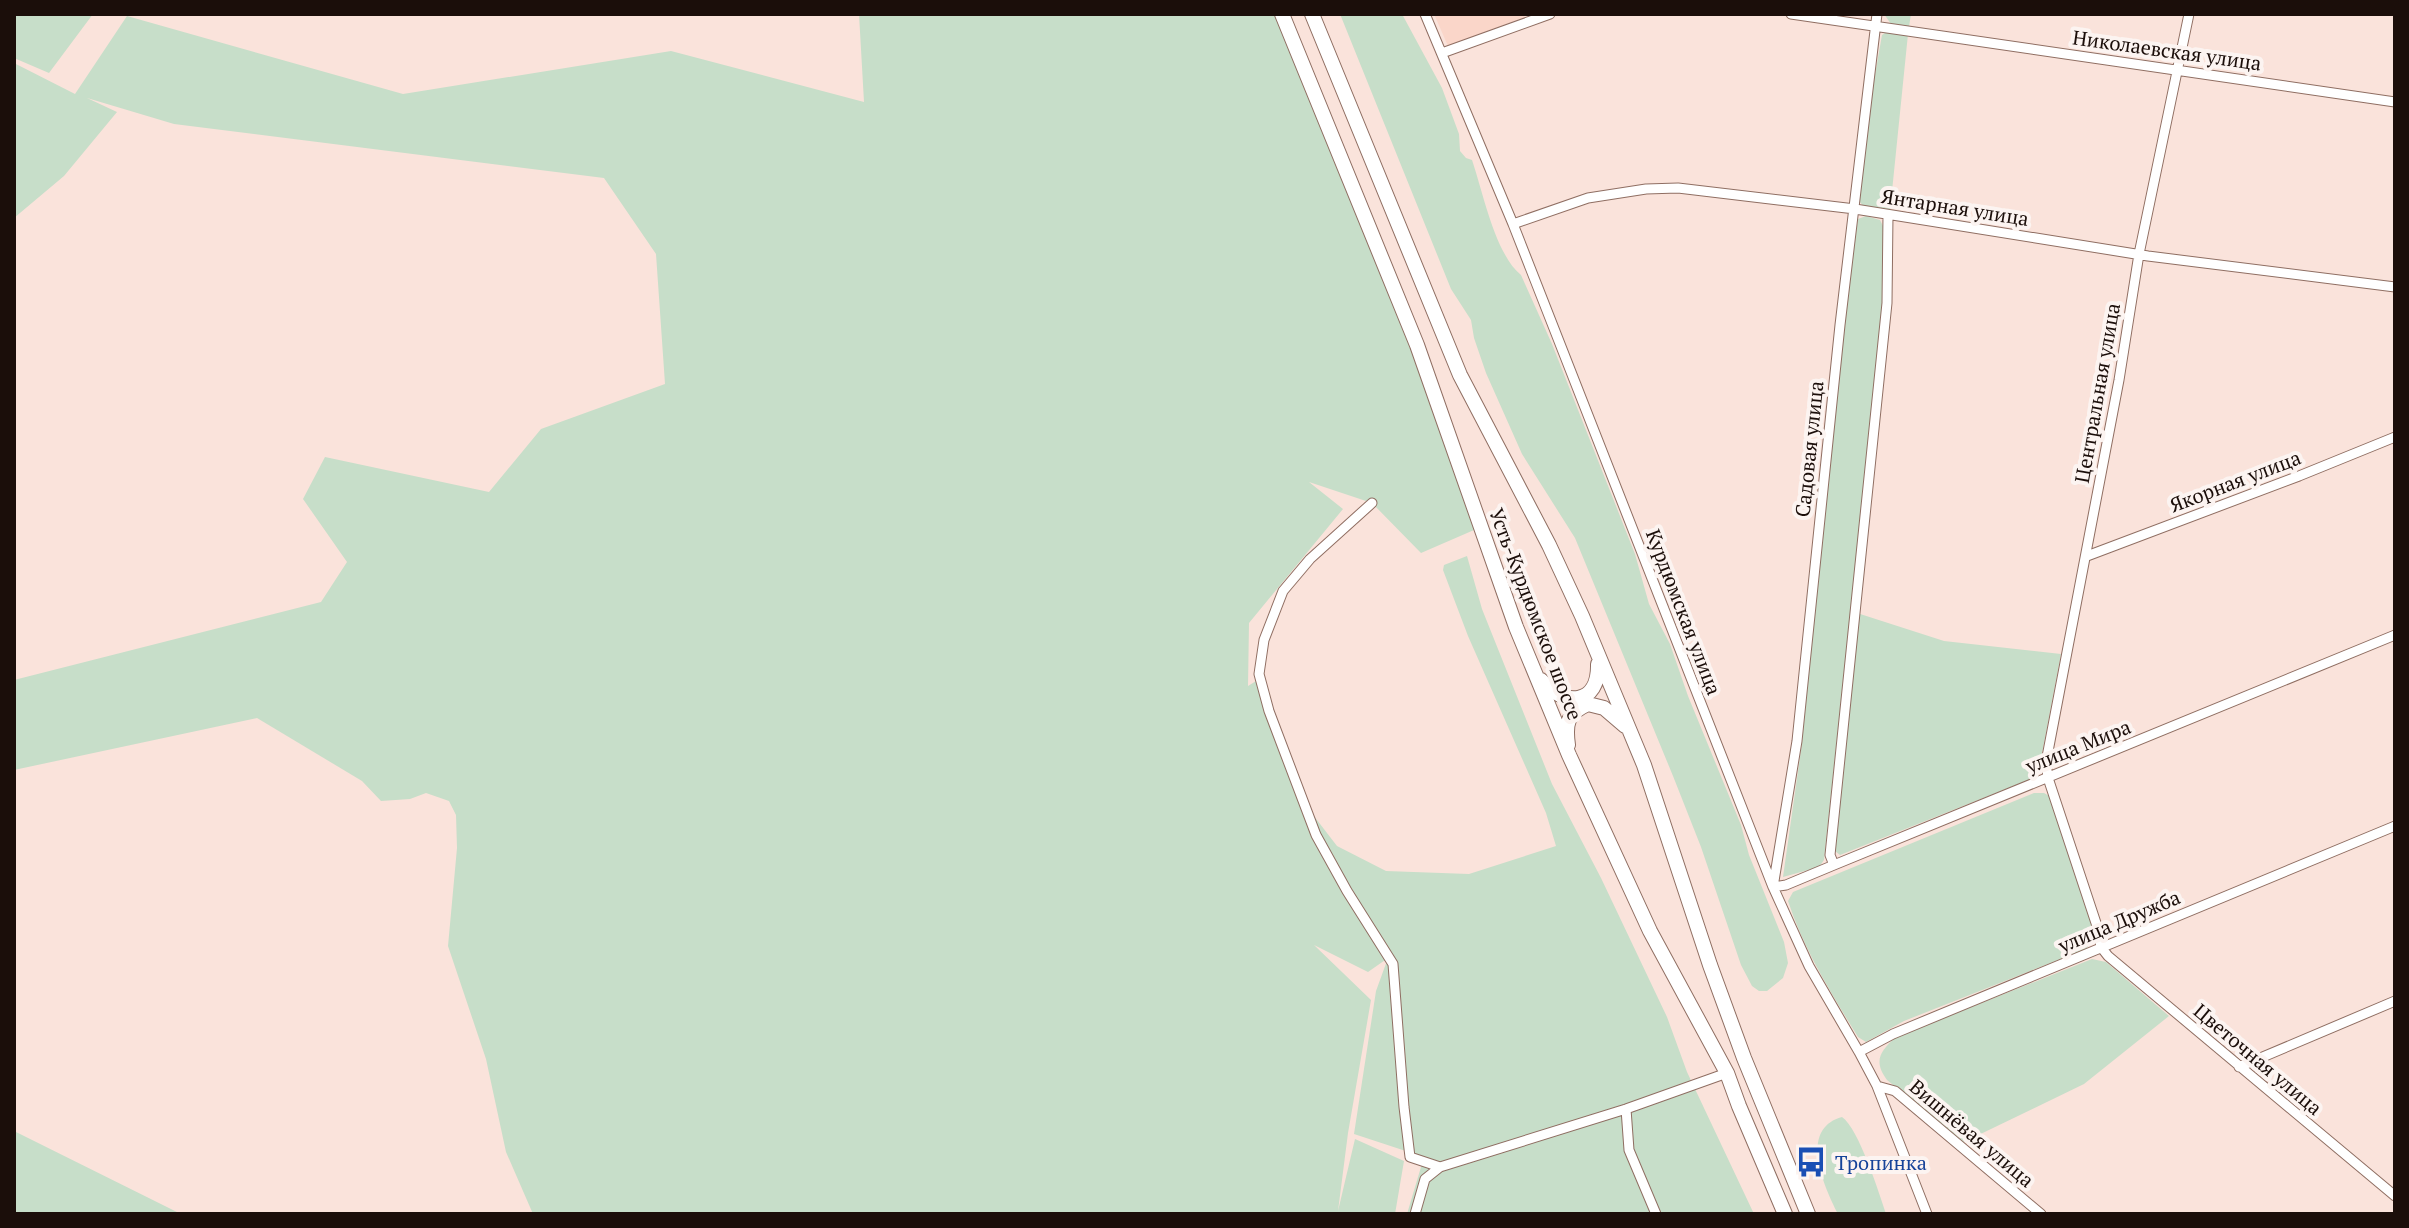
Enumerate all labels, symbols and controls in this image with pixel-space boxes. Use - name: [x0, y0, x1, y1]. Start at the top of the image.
- street label: Николаевская улица: [2071, 23, 2263, 77]
- street label: Янтарная улица: [1879, 182, 2031, 232]
- street label: Центральная улица: [2068, 301, 2126, 485]
- street label: Садовая улица: [1788, 380, 1830, 518]
- street label: Якорная улица: [2165, 444, 2305, 518]
- street label: Усть-Курдюмское шоссе: [1483, 504, 1589, 724]
- street label: Курдюмская улица: [1640, 525, 1728, 699]
- street label: улица Мира: [2021, 713, 2135, 780]
- street label: улица Дружба: [2053, 883, 2184, 959]
- street label: Цветочная улица: [2188, 997, 2328, 1121]
- street label: Вишнёвая улица: [1904, 1073, 2040, 1193]
- bus stop icon: Тропинка: [1794, 1145, 1828, 1179]
- place label: Тропинка: [1835, 1149, 1927, 1176]

